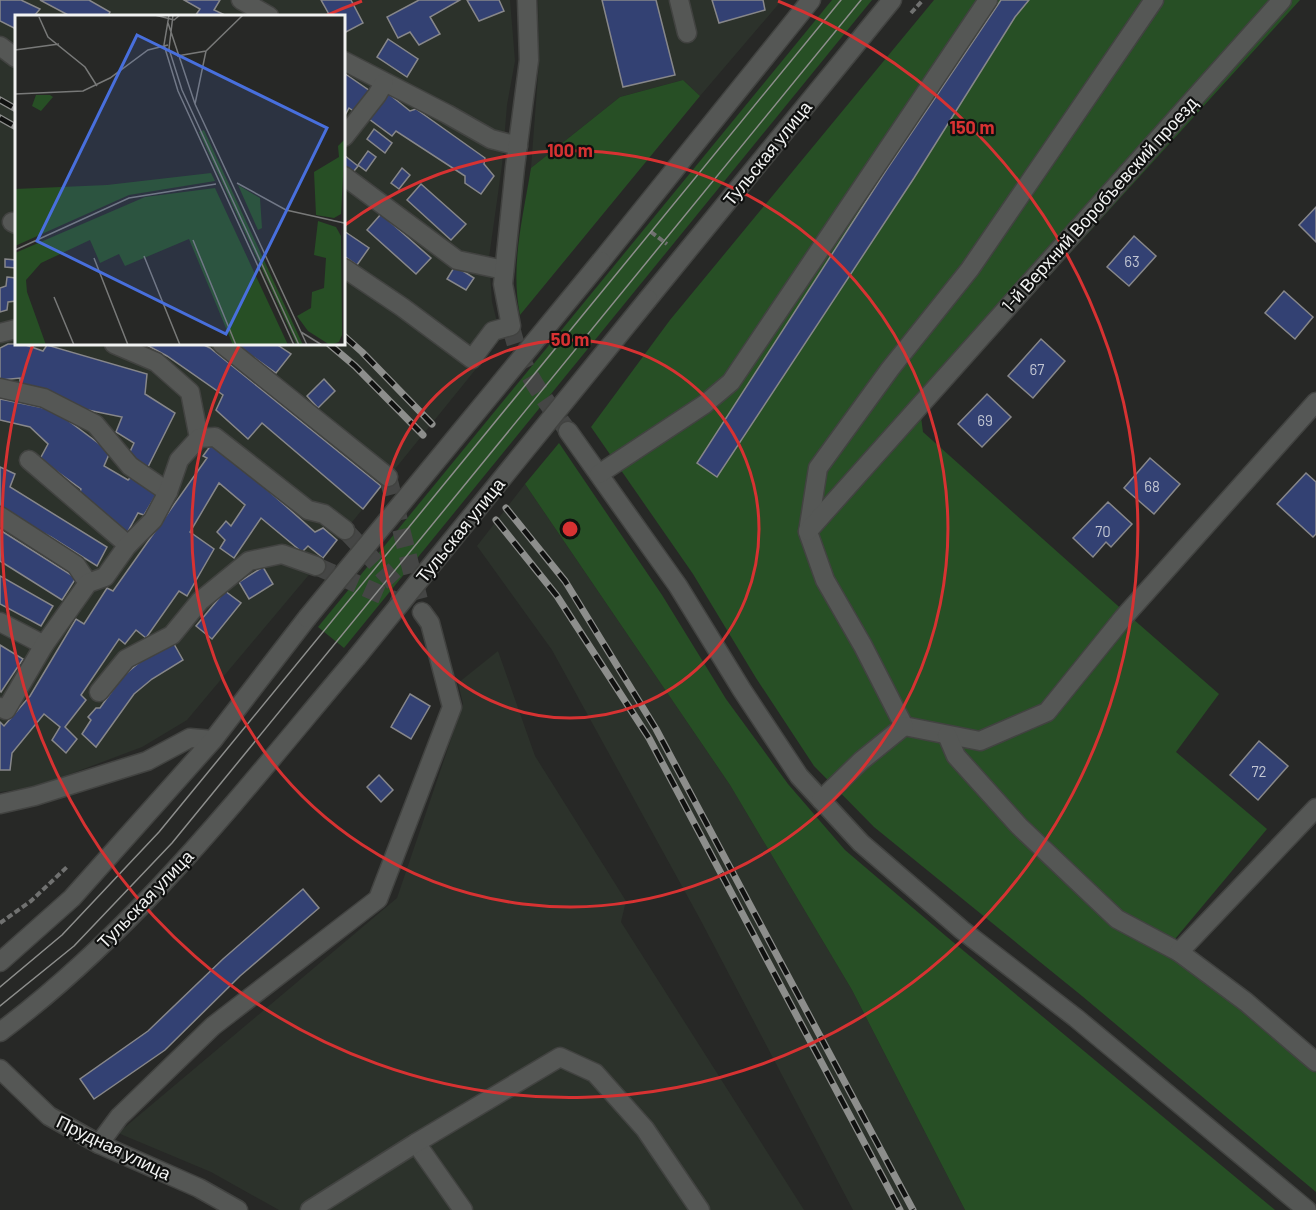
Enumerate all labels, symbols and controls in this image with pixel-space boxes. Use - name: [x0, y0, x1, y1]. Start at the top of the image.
- inset map: [15, 15, 345, 345]
- street label: 1-й Верхний Воробъевский проезд: [996, 91, 1202, 316]
- street label: Тульская улица: [718, 95, 817, 210]
- text: 150 m: [950, 116, 994, 138]
- text: 100 m: [547, 139, 593, 161]
- house number: 63: [1124, 252, 1140, 270]
- text: 50 m: [551, 328, 589, 350]
- house number: 67: [1030, 360, 1044, 378]
- house number: 69: [977, 411, 993, 429]
- street label: Тульская улица: [411, 472, 510, 587]
- house number: 68: [1144, 477, 1160, 495]
- centre of rings: [560, 519, 580, 539]
- house number: 70: [1095, 522, 1111, 540]
- house number: 72: [1251, 762, 1267, 780]
- street label: Тульская улица: [92, 844, 198, 953]
- street label: Прудная улица: [53, 1110, 176, 1185]

